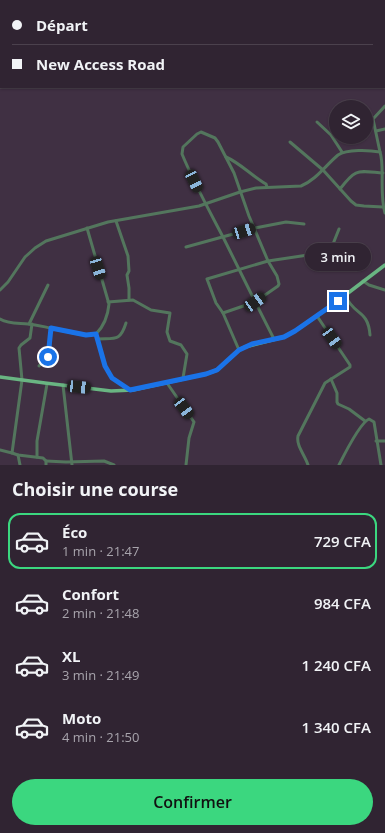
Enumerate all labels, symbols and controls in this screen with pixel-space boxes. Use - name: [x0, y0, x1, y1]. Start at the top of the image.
- text: Départ: [36, 15, 88, 35]
- text: New Access Road: [36, 54, 165, 74]
- map controls: [329, 100, 373, 144]
- button: layers: [329, 100, 373, 144]
- car: [183, 168, 205, 194]
- car: [231, 222, 257, 240]
- callout: 3 min: [305, 243, 371, 271]
- text: 3 min: [320, 248, 356, 266]
- car: [89, 255, 107, 281]
- car: [242, 290, 268, 314]
- route end: [329, 292, 347, 310]
- car: [320, 325, 344, 351]
- route start: [39, 348, 57, 366]
- car: [66, 380, 92, 394]
- car: [172, 395, 196, 421]
- text: Choisir une course: [12, 477, 178, 501]
- text: Éco: [62, 522, 87, 542]
- icon: car: [14, 523, 50, 559]
- text: 729 CFA: [314, 531, 371, 551]
- text: 1 min · 21:47: [62, 542, 139, 560]
- text: Confort: [62, 584, 119, 604]
- icon: car: [14, 585, 50, 621]
- text: 984 CFA: [314, 593, 371, 613]
- text: 2 min · 21:48: [62, 604, 139, 622]
- text: XL: [62, 646, 80, 666]
- icon: car: [14, 647, 50, 683]
- text: 1 240 CFA: [301, 655, 371, 675]
- text: 3 min · 21:49: [62, 666, 139, 684]
- text: Moto: [62, 708, 101, 728]
- icon: car: [14, 709, 50, 745]
- text: 1 340 CFA: [301, 717, 371, 737]
- text: 4 min · 21:50: [62, 728, 139, 746]
- button: Confirmer: [12, 779, 373, 825]

